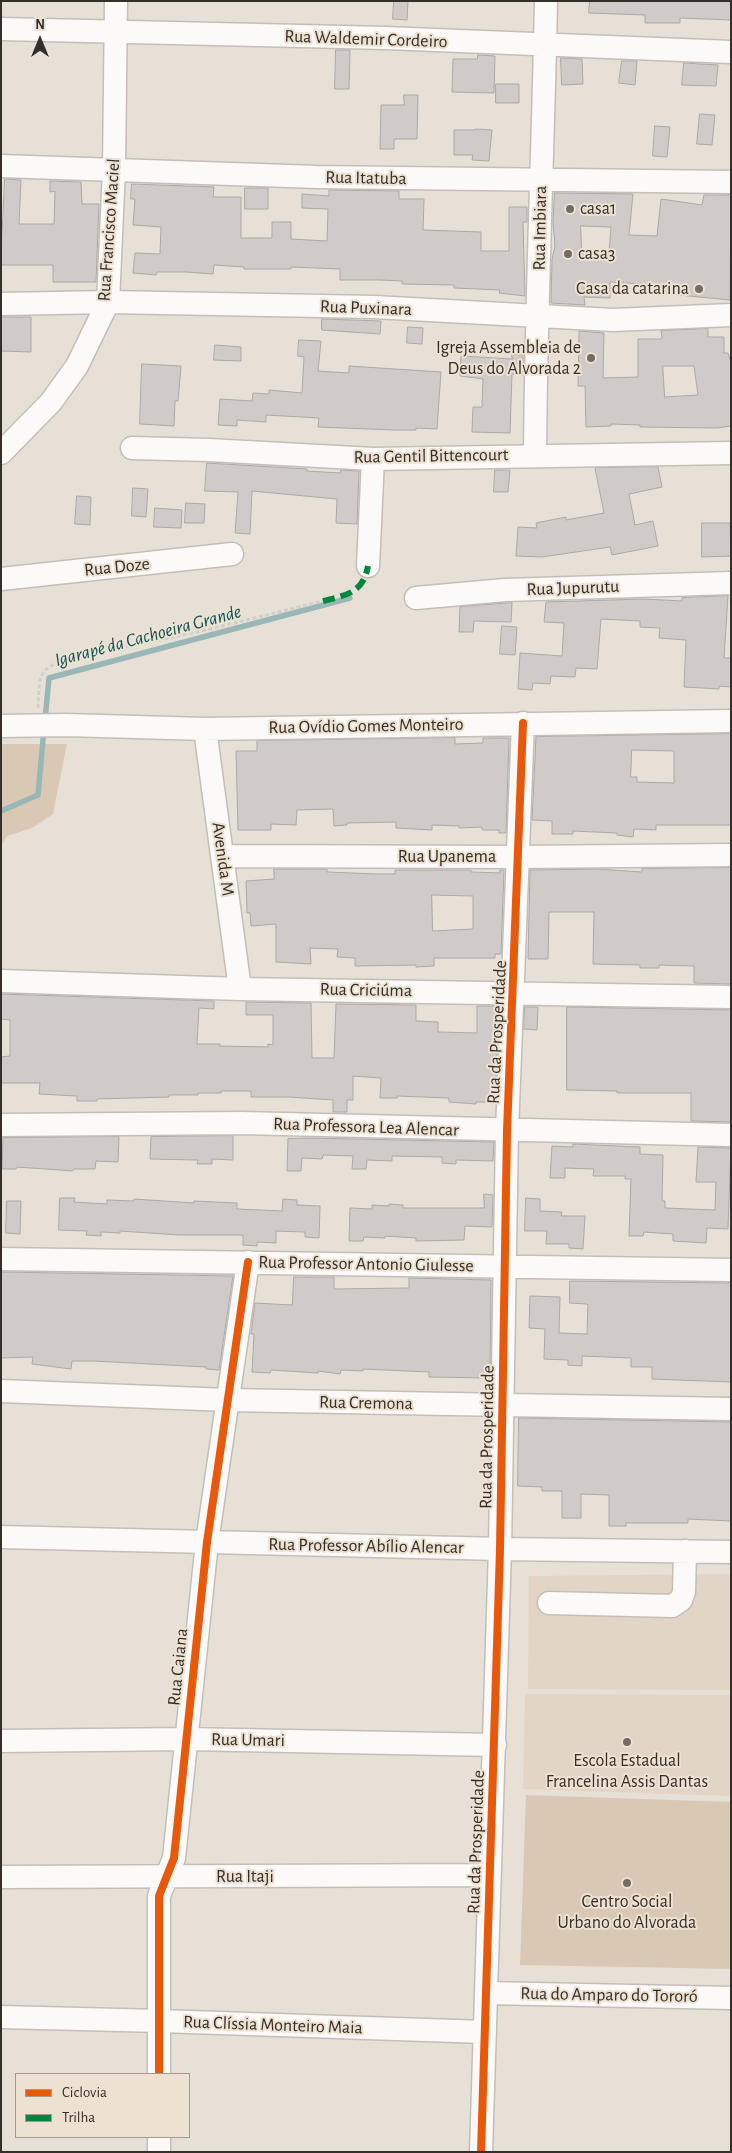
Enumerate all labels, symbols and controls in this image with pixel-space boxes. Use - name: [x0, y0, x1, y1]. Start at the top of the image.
- north arrow: [15, 15, 65, 65]
- text: N: [35, 18, 45, 32]
- street label: Rua Waldemir Cordeiro: [284, 25, 448, 53]
- street label: Rua Francisco Maciel: [93, 158, 125, 302]
- street label: Rua Itatuba: [325, 166, 407, 190]
- street label: Rua Imbiara: [528, 185, 552, 271]
- place label: casa1: [580, 198, 616, 220]
- marker: casa1: [564, 203, 576, 215]
- place label: casa3: [578, 243, 615, 265]
- marker: casa3: [562, 248, 574, 260]
- place label: Casa da catarina: [576, 278, 689, 300]
- marker: Casa da catarina: [693, 283, 705, 295]
- street label: Rua Puxinara: [320, 296, 412, 320]
- place label: Igreja Assembleia de Deus do Alvorada 2: [436, 337, 581, 379]
- marker: Igreja Assembleia de Deus do Alvorada 2: [585, 352, 597, 364]
- street label: Rua Gentil Bittencourt: [353, 444, 509, 468]
- street label: Rua Doze: [83, 553, 151, 581]
- street label: Rua Jupurutu: [526, 576, 620, 600]
- water label: Igarapé da Cachoeira Grande: [52, 600, 244, 672]
- street label: Rua Ovídio Gomes Monteiro: [268, 714, 464, 738]
- street label: Avenida M: [207, 821, 239, 897]
- street label: Rua Upanema: [398, 846, 496, 868]
- street label: Rua da Prosperidade: [482, 960, 512, 1104]
- street label: Rua Criciúma: [320, 978, 412, 1002]
- street label: Rua Professora Lea Alencar: [273, 1113, 459, 1141]
- street label: Rua Professor Antonio Giulesse: [258, 1251, 474, 1277]
- street label: Rua da Prosperidade: [475, 1365, 499, 1509]
- street label: Rua Cremona: [319, 1391, 413, 1415]
- street label: Rua Professor Abílio Alencar: [268, 1533, 464, 1559]
- street label: Rua Caiana: [163, 1627, 193, 1707]
- street label: Rua Umari: [211, 1729, 285, 1751]
- marker: Escola Estadual Francelina Assis Dantas: [621, 1736, 633, 1748]
- place label: Escola Estadual Francelina Assis Dantas: [546, 1750, 708, 1792]
- street label: Rua da Prosperidade: [463, 1770, 489, 1914]
- street label: Rua Itaji: [216, 1866, 274, 1888]
- marker: Centro Social Urbano do Alvorada: [621, 1877, 633, 1889]
- place label: Centro Social Urbano do Alvorada: [558, 1891, 696, 1934]
- street label: Rua do Amparo do Tororó: [520, 1983, 698, 2007]
- street label: Rua Clíssia Monteiro Maia: [183, 2011, 363, 2039]
- legend: [15, 2073, 190, 2138]
- text: Ciclovia: [62, 2085, 107, 2100]
- text: Trilha: [62, 2110, 95, 2125]

